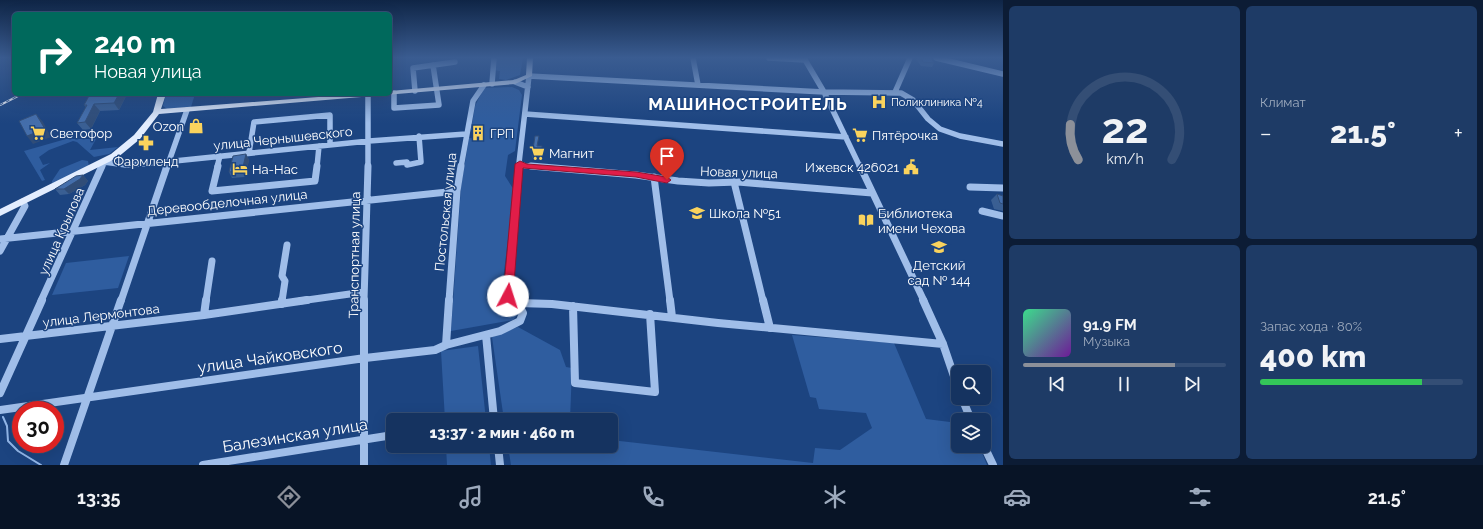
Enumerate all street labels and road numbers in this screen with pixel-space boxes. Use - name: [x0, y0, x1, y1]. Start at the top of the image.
- street label: улица Чернышевского: [213, 124, 354, 153]
- street label: Постольская улица: [432, 152, 459, 272]
- street label: Новая улица: [700, 164, 778, 181]
- street label: улица Крылова: [35, 185, 87, 277]
- street label: Деревообделочная улица: [146, 187, 308, 218]
- street label: Транспортная улица: [346, 191, 363, 319]
- street label: улица Лермонтова: [42, 301, 160, 330]
- street label: улица Чайковского: [196, 338, 344, 377]
- street label: Балезинская улица: [221, 415, 369, 456]

